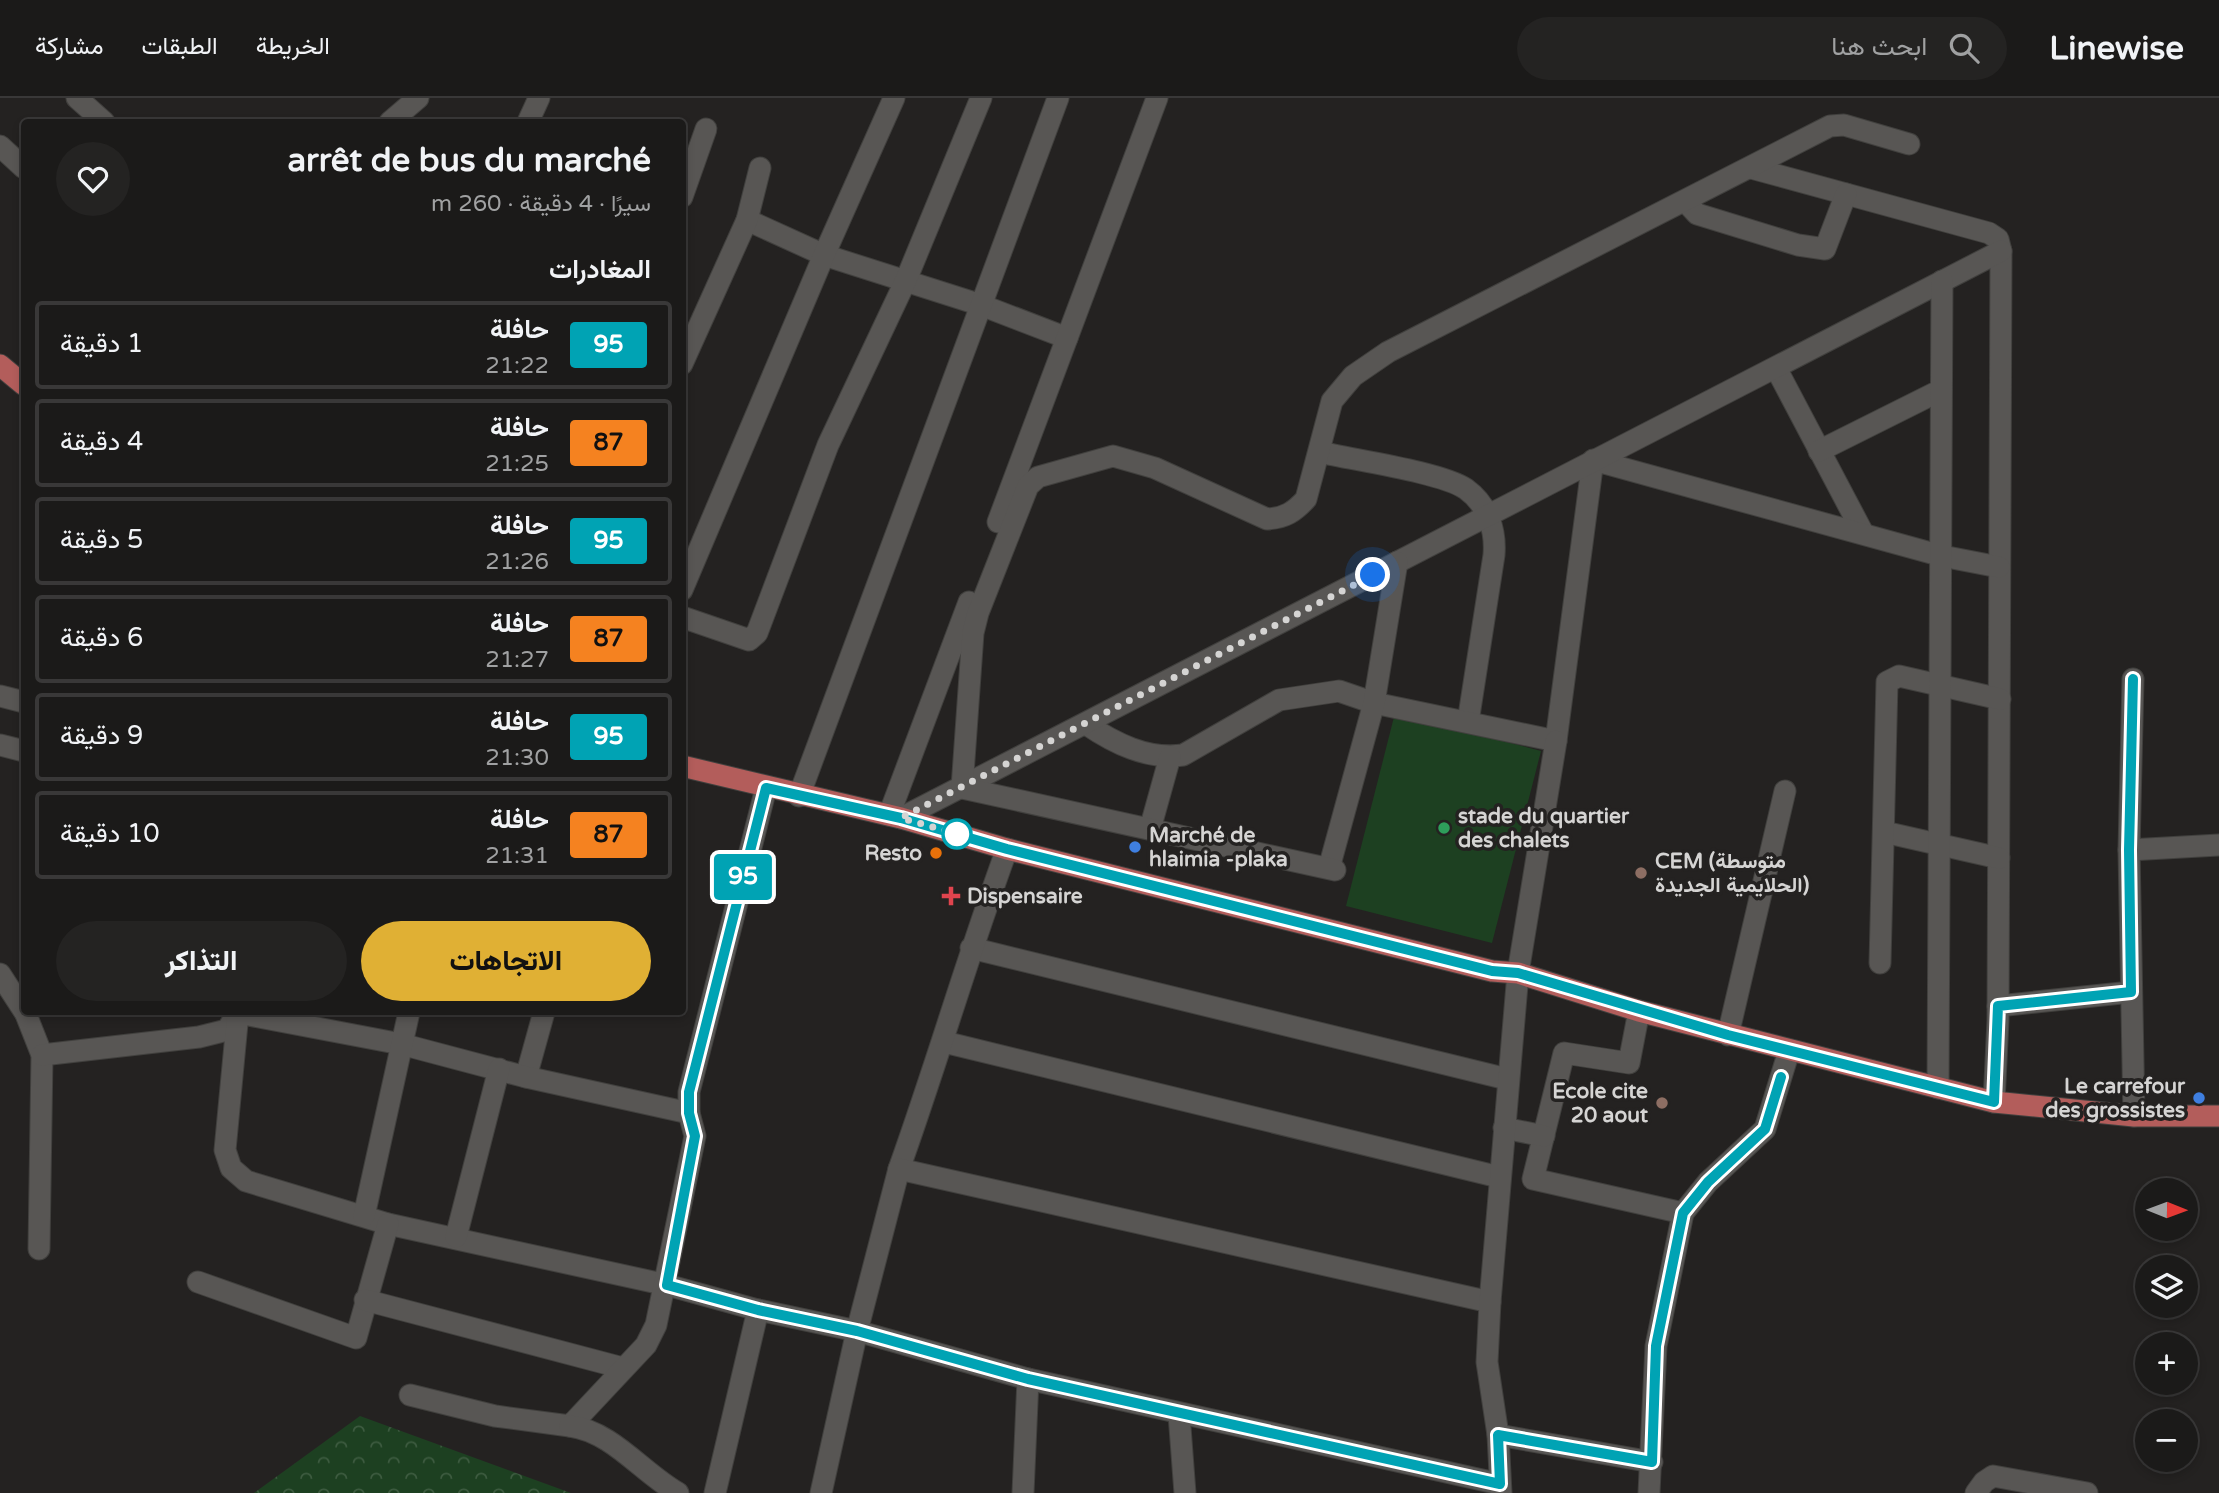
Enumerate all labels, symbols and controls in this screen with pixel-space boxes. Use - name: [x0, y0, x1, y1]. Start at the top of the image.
- search box: [1517, 17, 2007, 80]
- icon: search: [1945, 29, 1983, 67]
- text: Linewise: [2049, 29, 2184, 68]
- text: ابحث هنا: [1831, 31, 1927, 62]
- text: مشاركة: [35, 32, 103, 61]
- text: الطبقات: [141, 32, 218, 61]
- text: الخريطة: [256, 32, 330, 61]
- text: arrêt de bus du marché: [288, 141, 651, 180]
- button: heart: [56, 142, 130, 216]
- text: سيرًا · 4 دقيقة · 260 m: [431, 190, 651, 218]
- text: المغادرات: [549, 254, 651, 285]
- text: حافلة: [490, 314, 549, 345]
- text: 1 دقيقة: [60, 328, 143, 359]
- text: 95: [593, 330, 624, 359]
- text: 21:22: [485, 352, 549, 380]
- text: حافلة: [490, 412, 549, 443]
- text: 4 دقيقة: [60, 426, 143, 457]
- text: 87: [593, 428, 624, 457]
- text: 21:25: [485, 450, 549, 478]
- text: حافلة: [490, 510, 549, 541]
- text: 5 دقيقة: [60, 524, 143, 555]
- text: 95: [593, 526, 624, 555]
- text: 21:26: [485, 548, 549, 576]
- your location: [1355, 557, 1390, 592]
- text: حافلة: [490, 608, 549, 639]
- text: 6 دقيقة: [60, 622, 143, 653]
- text: 87: [593, 624, 624, 653]
- text: 21:27: [485, 646, 549, 674]
- text: حافلة: [490, 706, 549, 737]
- text: 9 دقيقة: [60, 720, 143, 751]
- text: 95: [593, 722, 624, 751]
- text: 21:30: [485, 744, 549, 772]
- text: حافلة: [490, 804, 549, 835]
- place label: stade du quartier des chalets: [1458, 804, 1630, 853]
- text: 10 دقيقة: [60, 818, 160, 849]
- unlabelled marker: [942, 819, 972, 849]
- text: 87: [593, 820, 624, 849]
- marker: stade du quartier des chalets: [1436, 820, 1452, 836]
- place label: Marché de hlaimia -plaka: [1149, 823, 1288, 872]
- marker: Marché de hlaimia -plaka: [1127, 839, 1143, 855]
- place label: Resto: [865, 841, 922, 866]
- text: 21:31: [485, 842, 549, 870]
- marker: Resto: [928, 845, 944, 861]
- place label: CEM (متوسطة الحلايمية الجديدة): [1655, 849, 1809, 898]
- line badge: 95: [712, 854, 774, 900]
- text: 95: [728, 862, 758, 891]
- marker: CEM (متوسطة الحلايمية الجديدة): [1633, 865, 1649, 881]
- place label: Dispensaire: [967, 884, 1083, 909]
- marker: Dispensaire: [941, 886, 961, 906]
- button: التذاكر: [56, 921, 347, 1001]
- button: الاتجاهات: [361, 921, 651, 1001]
- place label: Le carrefour des grossistes: [2045, 1074, 2186, 1123]
- place label: Ecole cite 20 aout: [1552, 1079, 1648, 1128]
- marker: Le carrefour des grossistes: [2191, 1090, 2207, 1106]
- marker: Ecole cite 20 aout: [1654, 1095, 1670, 1111]
- north arrow: [2135, 1178, 2198, 1241]
- map controls: [2135, 1178, 2198, 1472]
- button: layers: [2135, 1255, 2198, 1318]
- button: +: [2135, 1332, 2198, 1395]
- button: −: [2135, 1409, 2198, 1472]

